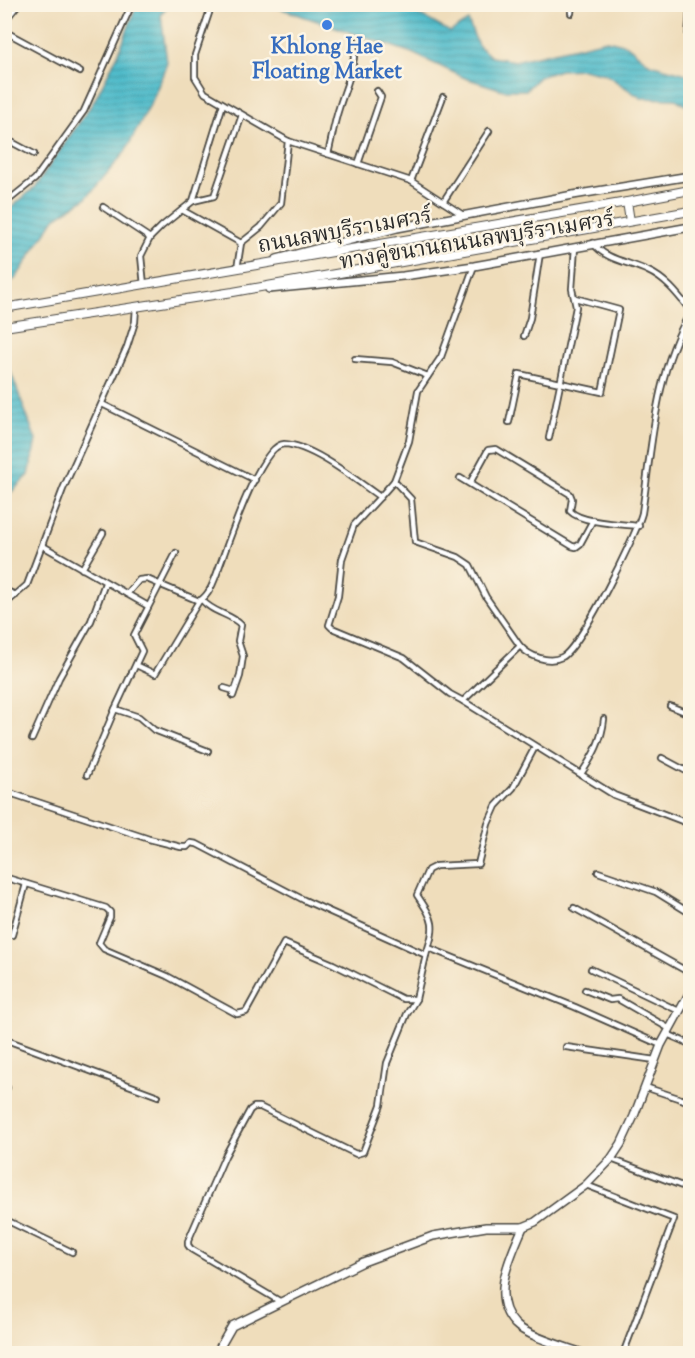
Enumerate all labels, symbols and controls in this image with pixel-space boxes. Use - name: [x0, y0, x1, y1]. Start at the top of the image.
- marker: Khlong Hae Floating Market: [320, 18, 334, 32]
- place label: Khlong Hae Floating Market: [252, 32, 402, 89]
- street label: ถนนลพบุรีราเมศวร์: [255, 201, 435, 263]
- street label: ทางคู่ขนานถนนลพบุรีราเมศวร์: [337, 204, 617, 280]

